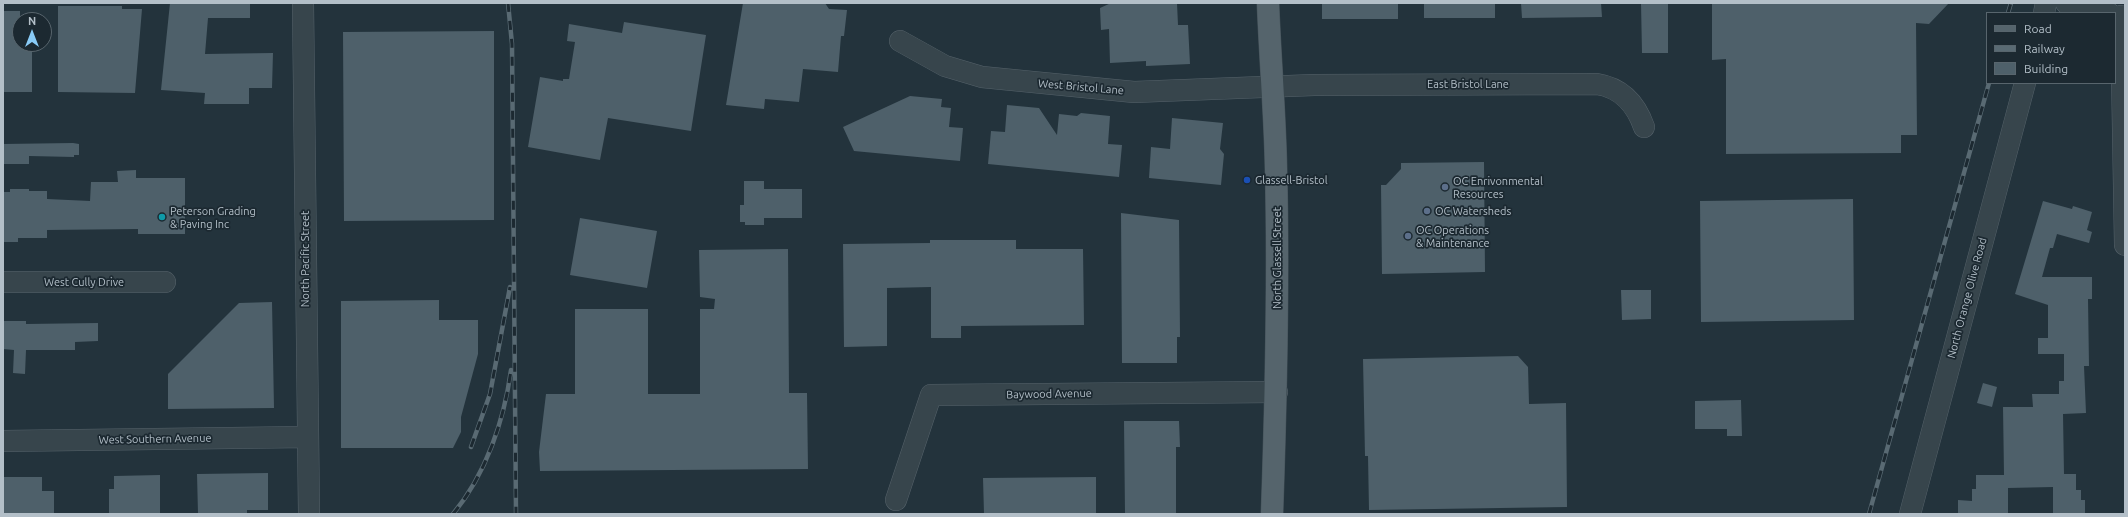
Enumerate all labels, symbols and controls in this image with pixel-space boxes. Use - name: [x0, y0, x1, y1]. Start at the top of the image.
- north arrow: [12, 12, 52, 52]
- legend: [1986, 12, 2116, 84]
- text: N: [28, 15, 36, 27]
- text: Road: [2024, 22, 2052, 35]
- text: Railway: [2024, 42, 2065, 55]
- text: Building: [2024, 62, 2068, 75]
- street label: West Bristol Lane: [1038, 77, 1124, 97]
- street label: East Bristol Lane: [1427, 77, 1509, 91]
- place label: Glassell-Bristol: [1255, 173, 1328, 187]
- place label: OC Enrivonmental Resources: [1453, 174, 1543, 200]
- marker: Glassell-Bristol: [1242, 175, 1252, 185]
- marker: OC Enrivonmental Resources: [1440, 182, 1450, 192]
- place label: Peterson Grading & Paving Inc: [170, 204, 256, 230]
- place label: OC Watersheds: [1435, 204, 1511, 218]
- marker: OC Watersheds: [1422, 206, 1432, 216]
- street label: North Glassell Street: [1270, 207, 1284, 309]
- street label: North Pacific Street: [298, 211, 312, 307]
- marker: Peterson Grading & Paving Inc: [157, 212, 167, 222]
- place label: OC Operations & Maintenance: [1416, 223, 1490, 249]
- marker: OC Operations & Maintenance: [1403, 231, 1413, 241]
- street label: North Orange Olive Road: [1945, 236, 1989, 360]
- street label: West Cully Drive: [44, 275, 124, 289]
- street label: Baywood Avenue: [1006, 387, 1092, 401]
- street label: West Southern Avenue: [98, 431, 212, 447]

